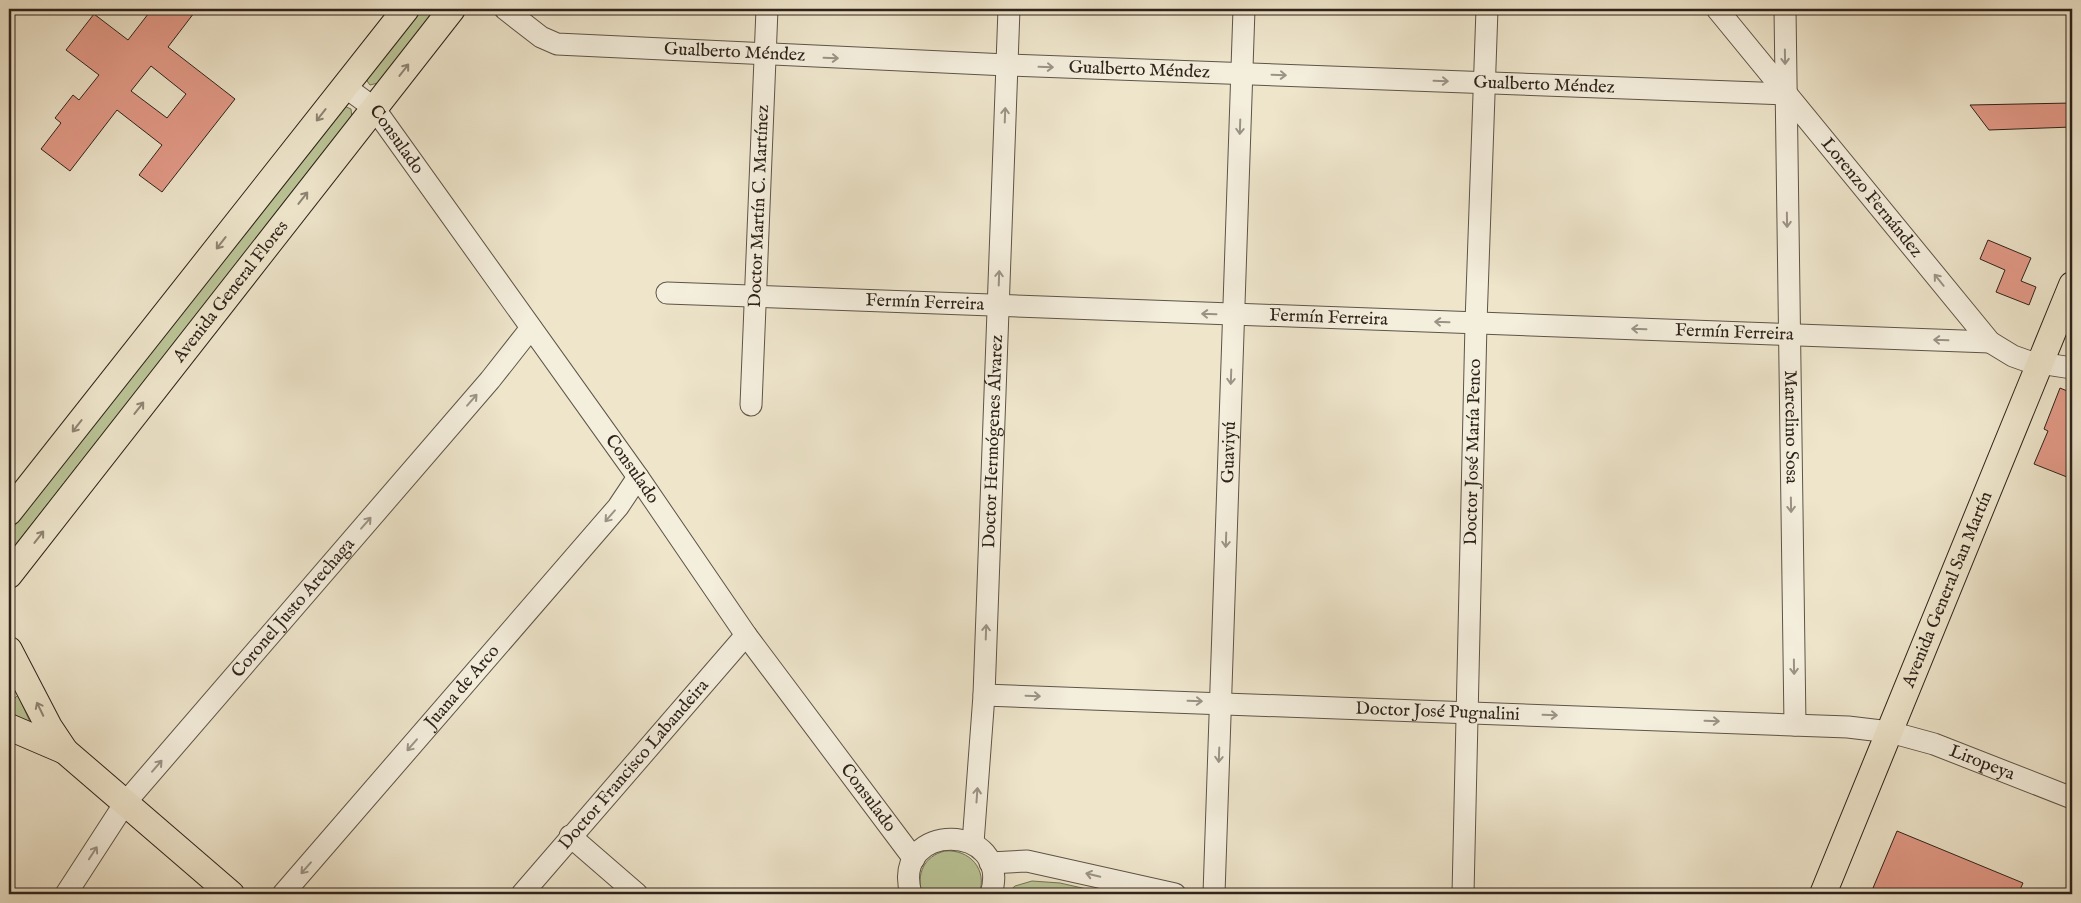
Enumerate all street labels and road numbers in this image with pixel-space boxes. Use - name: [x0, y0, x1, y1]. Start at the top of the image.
- street label: Gualberto Méndez: [664, 38, 806, 67]
- street label: Gualberto Méndez: [1068, 56, 1210, 84]
- street label: Gualberto Méndez: [1473, 71, 1615, 99]
- street label: Consulado: [364, 100, 429, 179]
- street label: Doctor Martín C. Martínez: [743, 104, 775, 308]
- street label: Lorenzo Fernández: [1816, 133, 1928, 262]
- street label: Avenida General Flores: [167, 216, 294, 368]
- street label: Fermín Ferreira: [865, 289, 985, 316]
- street label: Fermín Ferreira: [1269, 304, 1389, 331]
- street label: Fermín Ferreira: [1675, 319, 1794, 346]
- street label: Doctor Hermógenes Álvarez: [978, 334, 1009, 549]
- street label: Doctor José María Penco: [1459, 358, 1487, 546]
- street label: Marcelino Sosa: [1779, 370, 1803, 484]
- street label: Guaviyú: [1216, 421, 1242, 484]
- street label: Consulado: [600, 430, 665, 508]
- street label: Avenida General San Martín: [1897, 488, 1998, 692]
- street label: Coronel Justo Arechaga: [227, 533, 360, 683]
- street label: Juana de Arco: [419, 640, 505, 735]
- street label: Doctor Francisco Labandeira: [554, 674, 714, 855]
- street label: Doctor José Pugnalini: [1355, 697, 1520, 726]
- street label: Liropeya: [1946, 740, 2018, 786]
- street label: Consulado: [835, 759, 902, 837]

